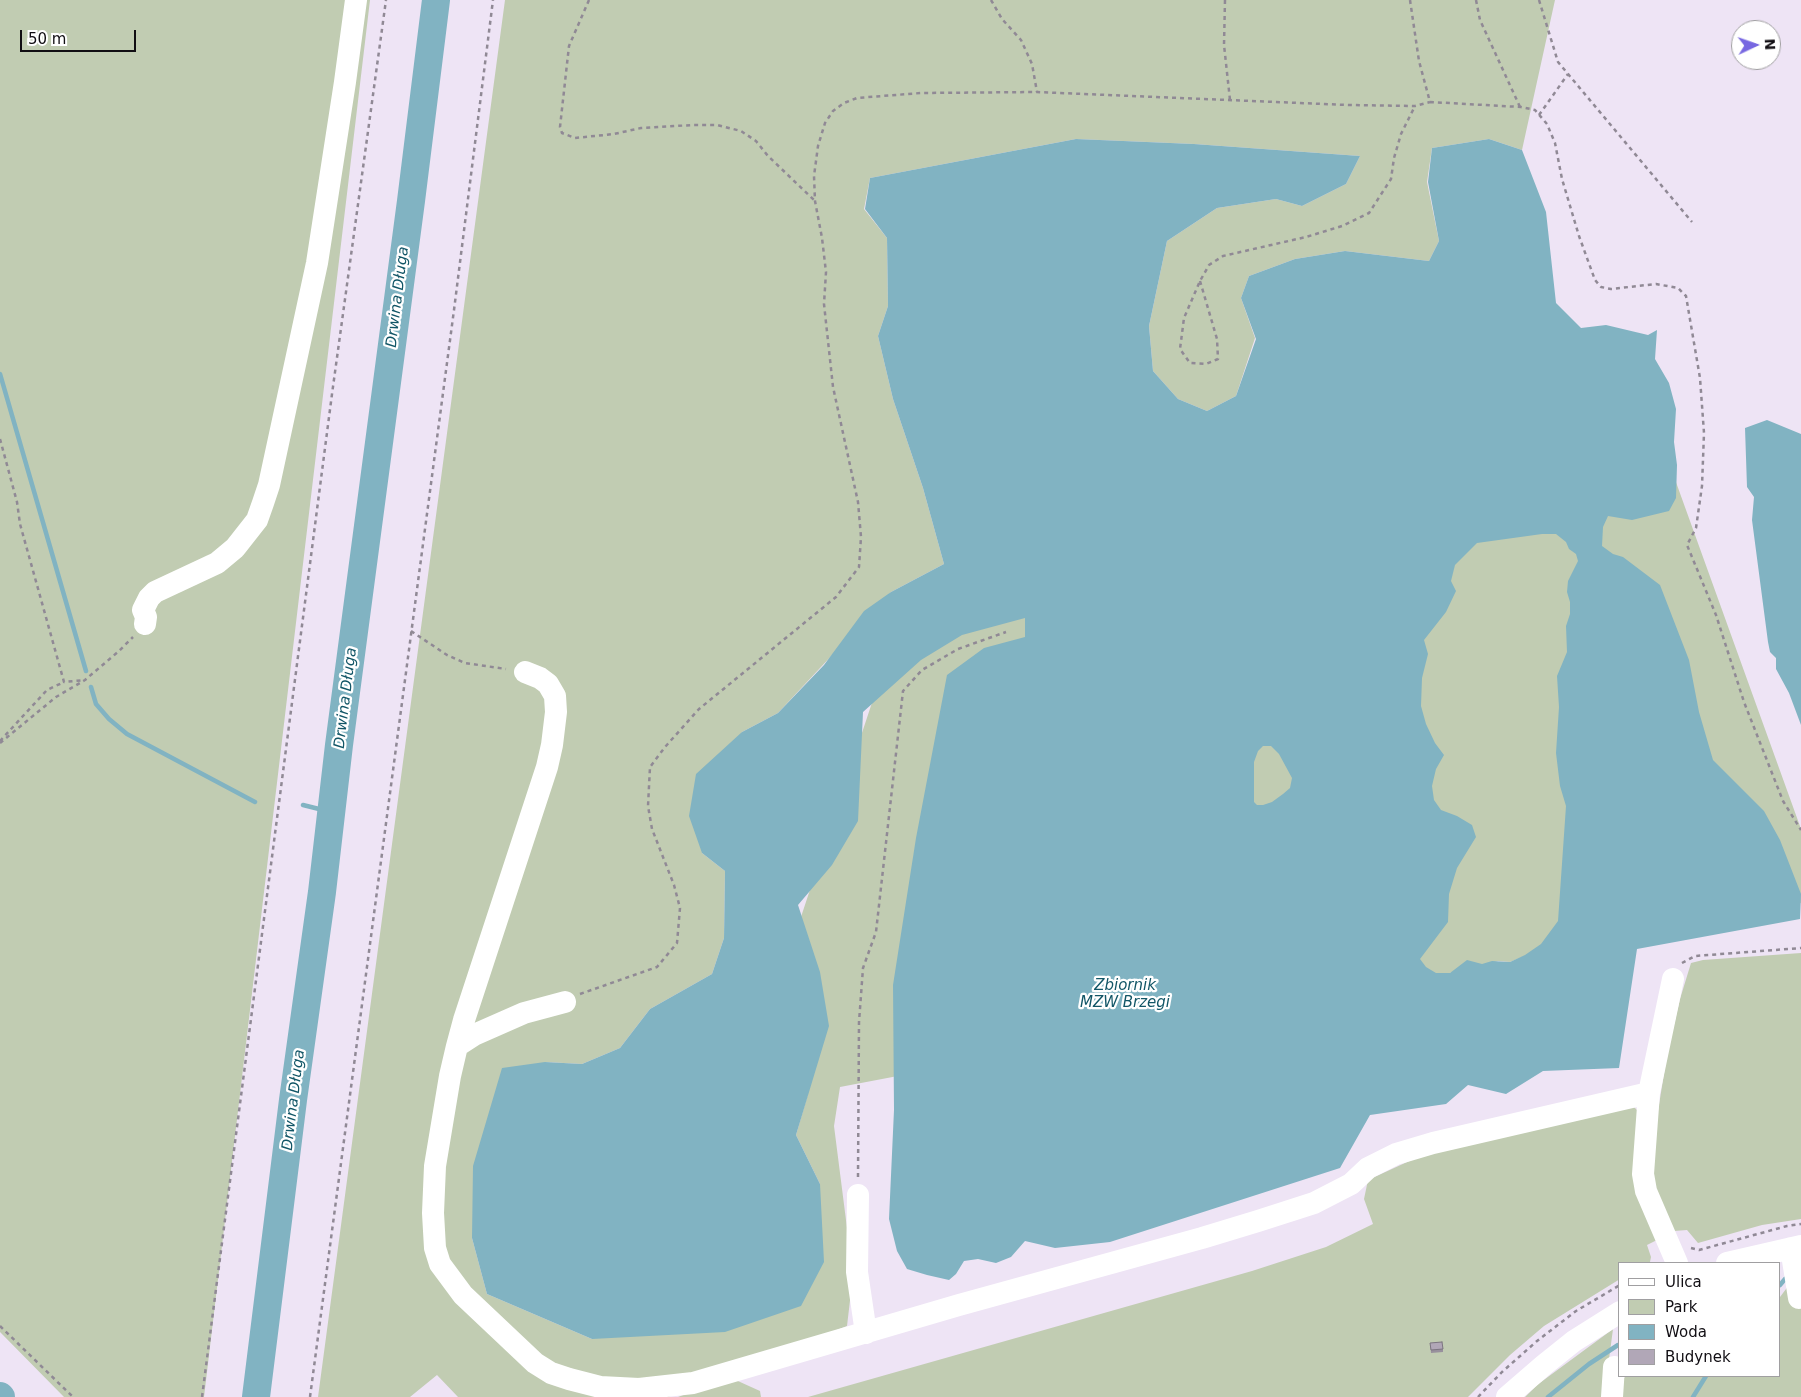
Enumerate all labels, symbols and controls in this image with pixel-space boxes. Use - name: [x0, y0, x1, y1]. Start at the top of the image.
- scale bar: [22, 20, 139, 52]
- north arrow: [1731, 20, 1781, 70]
- text: 50 m: [28, 30, 66, 48]
- text: N: [1762, 38, 1778, 51]
- water label: Drwina Długa: [383, 245, 413, 349]
- water label: Drwina Długa: [331, 646, 361, 750]
- water label: Zbiornik MZW Brzegi: [1080, 977, 1170, 1012]
- water label: Drwina Długa: [279, 1048, 309, 1152]
- legend: [1618, 1262, 1781, 1377]
- text: Ulica: [1665, 1273, 1702, 1291]
- text: Park: [1665, 1298, 1697, 1316]
- text: Woda: [1665, 1323, 1707, 1341]
- text: Budynek: [1665, 1348, 1731, 1366]

